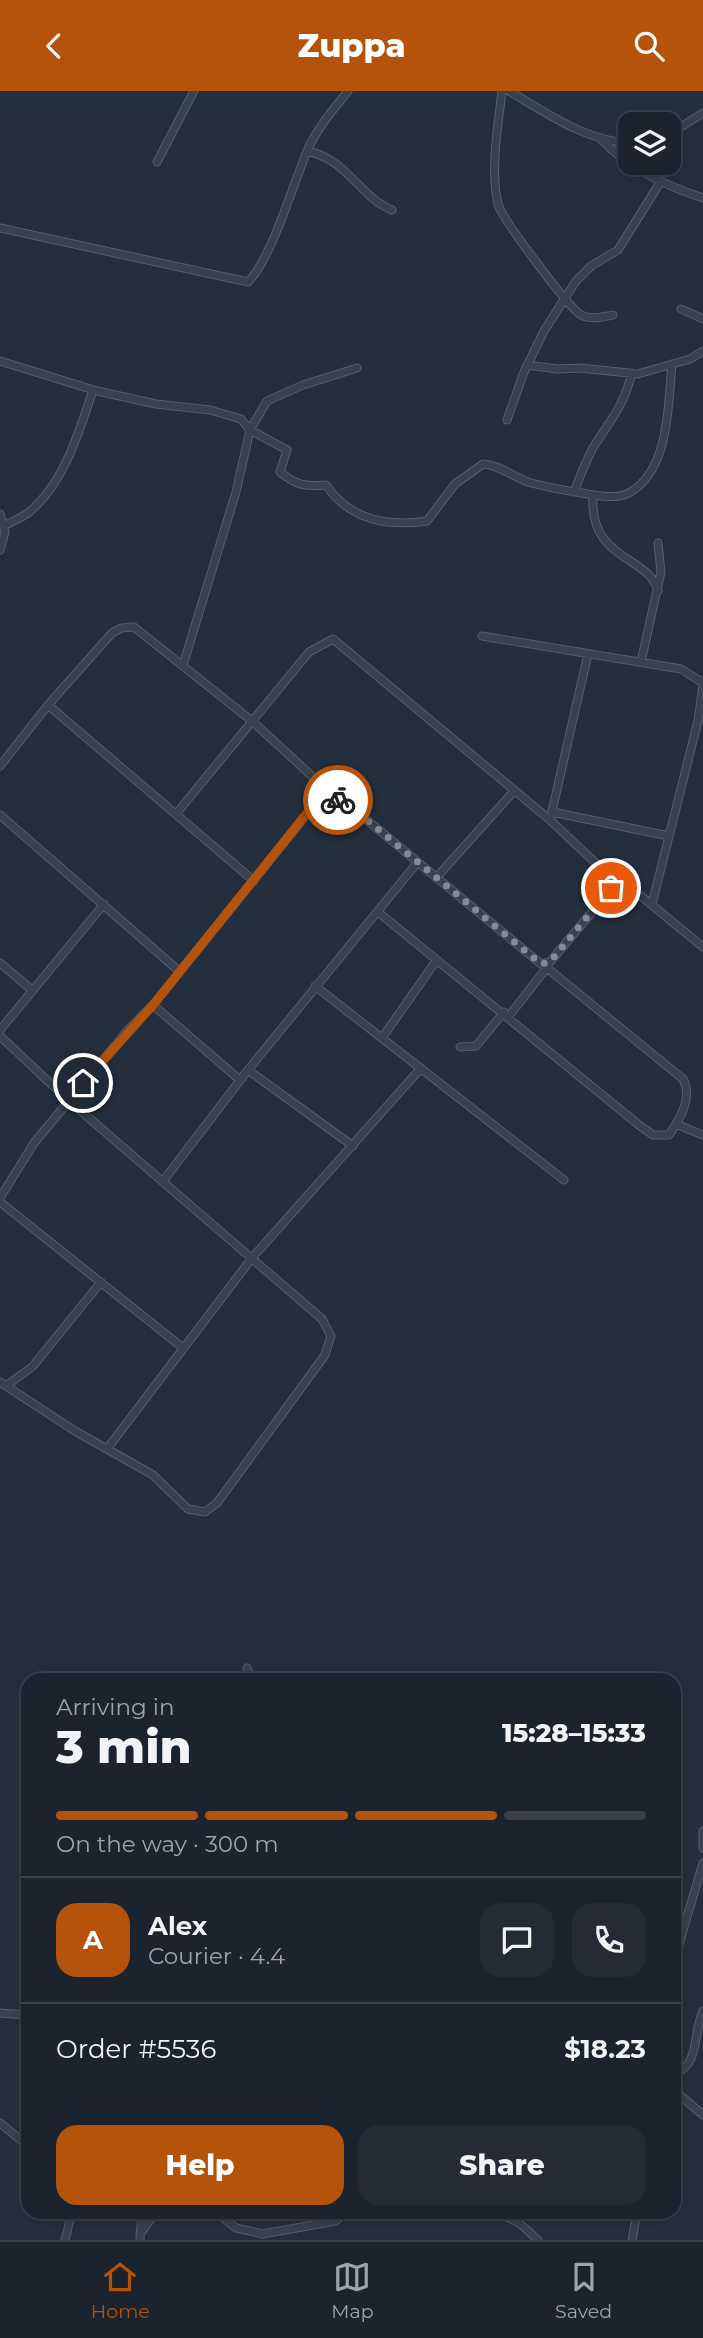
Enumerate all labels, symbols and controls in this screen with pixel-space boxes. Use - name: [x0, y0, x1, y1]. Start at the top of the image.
- text: Zuppa: [297, 26, 406, 65]
- icon: back: [35, 27, 73, 65]
- icon: search: [630, 27, 668, 65]
- map controls: [618, 112, 681, 175]
- button: layers: [618, 112, 681, 175]
- courier: [303, 765, 373, 835]
- icon: bike: [319, 781, 357, 819]
- pin: [581, 858, 641, 918]
- icon: bag: [592, 869, 630, 907]
- pin: [53, 1053, 113, 1113]
- icon: home: [64, 1064, 102, 1102]
- text: Arriving in: [56, 1693, 175, 1721]
- text: 15:28–15:33: [502, 1717, 646, 1749]
- text: 3 min: [56, 1718, 192, 1775]
- text: On the way · 300 m: [56, 1830, 279, 1858]
- button: chat: [480, 1903, 554, 1977]
- button: phone: [572, 1903, 646, 1977]
- text: Alex: [148, 1910, 207, 1942]
- text: A: [83, 1924, 103, 1956]
- text: Courier · 4.4: [148, 1942, 285, 1970]
- text: Order #5536: [56, 2033, 216, 2065]
- text: $18.23: [564, 2033, 646, 2065]
- button: Help: [56, 2125, 344, 2205]
- button: Share: [358, 2125, 646, 2205]
- tab: Home: [91, 2258, 150, 2323]
- tab: Map: [331, 2258, 374, 2323]
- tab: Saved: [555, 2258, 612, 2323]

